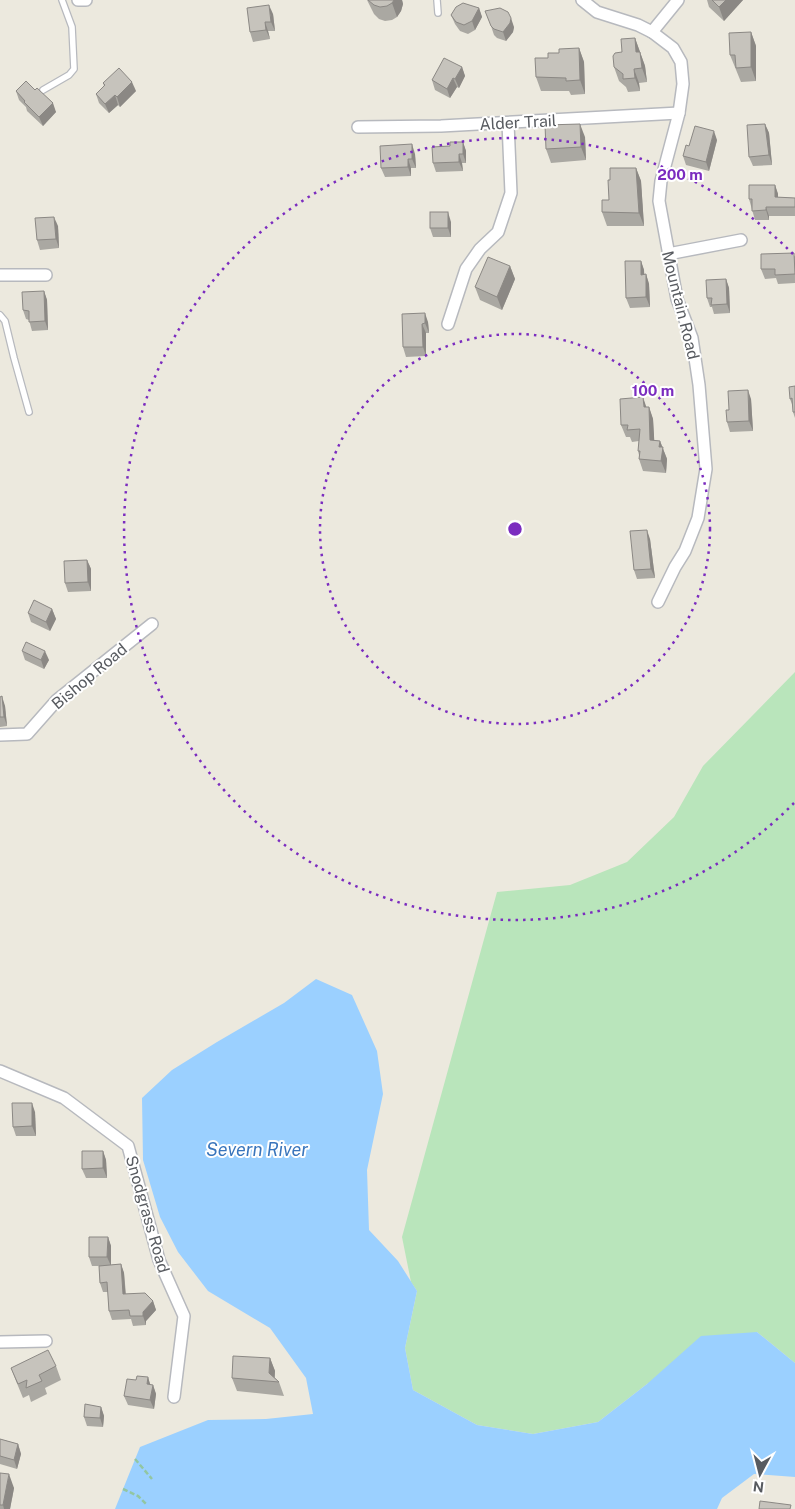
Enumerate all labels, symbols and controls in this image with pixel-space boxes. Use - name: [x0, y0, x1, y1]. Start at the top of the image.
- street label: Alder Trail: [479, 111, 557, 134]
- text: 200 m: [657, 166, 703, 183]
- street label: Mountain Road: [658, 249, 703, 361]
- text: 100 m: [632, 382, 674, 399]
- centre of rings: [506, 520, 524, 538]
- street label: Bishop Road: [48, 639, 131, 713]
- water label: Severn River: [206, 1139, 308, 1160]
- street label: Snodgrass Road: [122, 1153, 173, 1275]
- north arrow: [735, 1449, 785, 1499]
- text: N: [752, 1478, 765, 1496]

